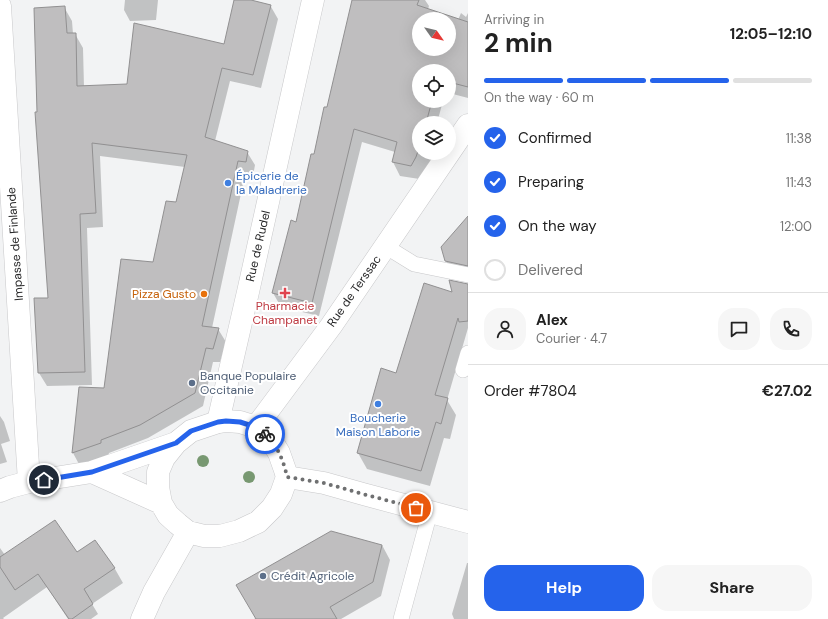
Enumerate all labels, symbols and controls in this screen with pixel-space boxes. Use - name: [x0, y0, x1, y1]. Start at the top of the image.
- text: Arriving in: [484, 11, 544, 28]
- north arrow: [412, 12, 456, 56]
- map controls: [412, 12, 456, 160]
- text: 12:05–12:10: [730, 24, 812, 44]
- text: 2 min: [484, 26, 553, 60]
- button: locate: [412, 64, 456, 108]
- text: On the way · 60 m: [484, 89, 594, 106]
- button: layers: [412, 116, 456, 160]
- icon: check: [484, 127, 506, 149]
- text: Confirmed: [518, 128, 592, 148]
- text: 11:38: [786, 130, 812, 147]
- place label: Épicerie de la Maladrerie: [236, 168, 307, 198]
- icon: check: [484, 171, 506, 193]
- text: Preparing: [518, 172, 584, 192]
- text: 11:43: [786, 174, 812, 191]
- marker: Épicerie de la Maladrerie: [223, 178, 233, 188]
- street label: Impasse de Finlande: [3, 187, 27, 301]
- street label: Rue de Rudel: [242, 209, 274, 283]
- icon: check: [484, 215, 506, 237]
- text: On the way: [518, 216, 597, 236]
- text: 12:00: [780, 218, 812, 235]
- street label: Rue de Terssac: [323, 252, 385, 330]
- text: Delivered: [518, 260, 583, 280]
- place label: Pizza Gusto: [132, 286, 196, 302]
- marker: Pharmacie Champanet: [280, 288, 290, 298]
- marker: Pizza Gusto: [199, 289, 209, 299]
- place label: Pharmacie Champanet: [253, 298, 318, 328]
- button: person: [484, 308, 526, 350]
- button: chat: [718, 308, 760, 350]
- button: phone: [770, 308, 812, 350]
- text: Alex: [536, 310, 568, 330]
- text: Courier · 4.7: [536, 330, 607, 347]
- place label: Banque Populaire Occitanie: [200, 368, 296, 398]
- marker: Banque Populaire Occitanie: [187, 378, 197, 388]
- text: Order #7804: [484, 381, 577, 401]
- text: €27.02: [762, 381, 812, 401]
- marker: Boucherie Maison Laborie: [373, 399, 383, 409]
- place label: Boucherie Maison Laborie: [336, 410, 420, 440]
- courier: [245, 414, 285, 454]
- icon: bike: [254, 423, 276, 445]
- pin: [27, 463, 61, 497]
- icon: home: [33, 469, 55, 491]
- pin: [399, 491, 433, 525]
- icon: bag: [405, 497, 427, 519]
- button: Help: [484, 565, 644, 611]
- button: Share: [652, 565, 812, 611]
- place label: Crédit Agricole: [271, 568, 355, 584]
- marker: Crédit Agricole: [258, 571, 268, 581]

